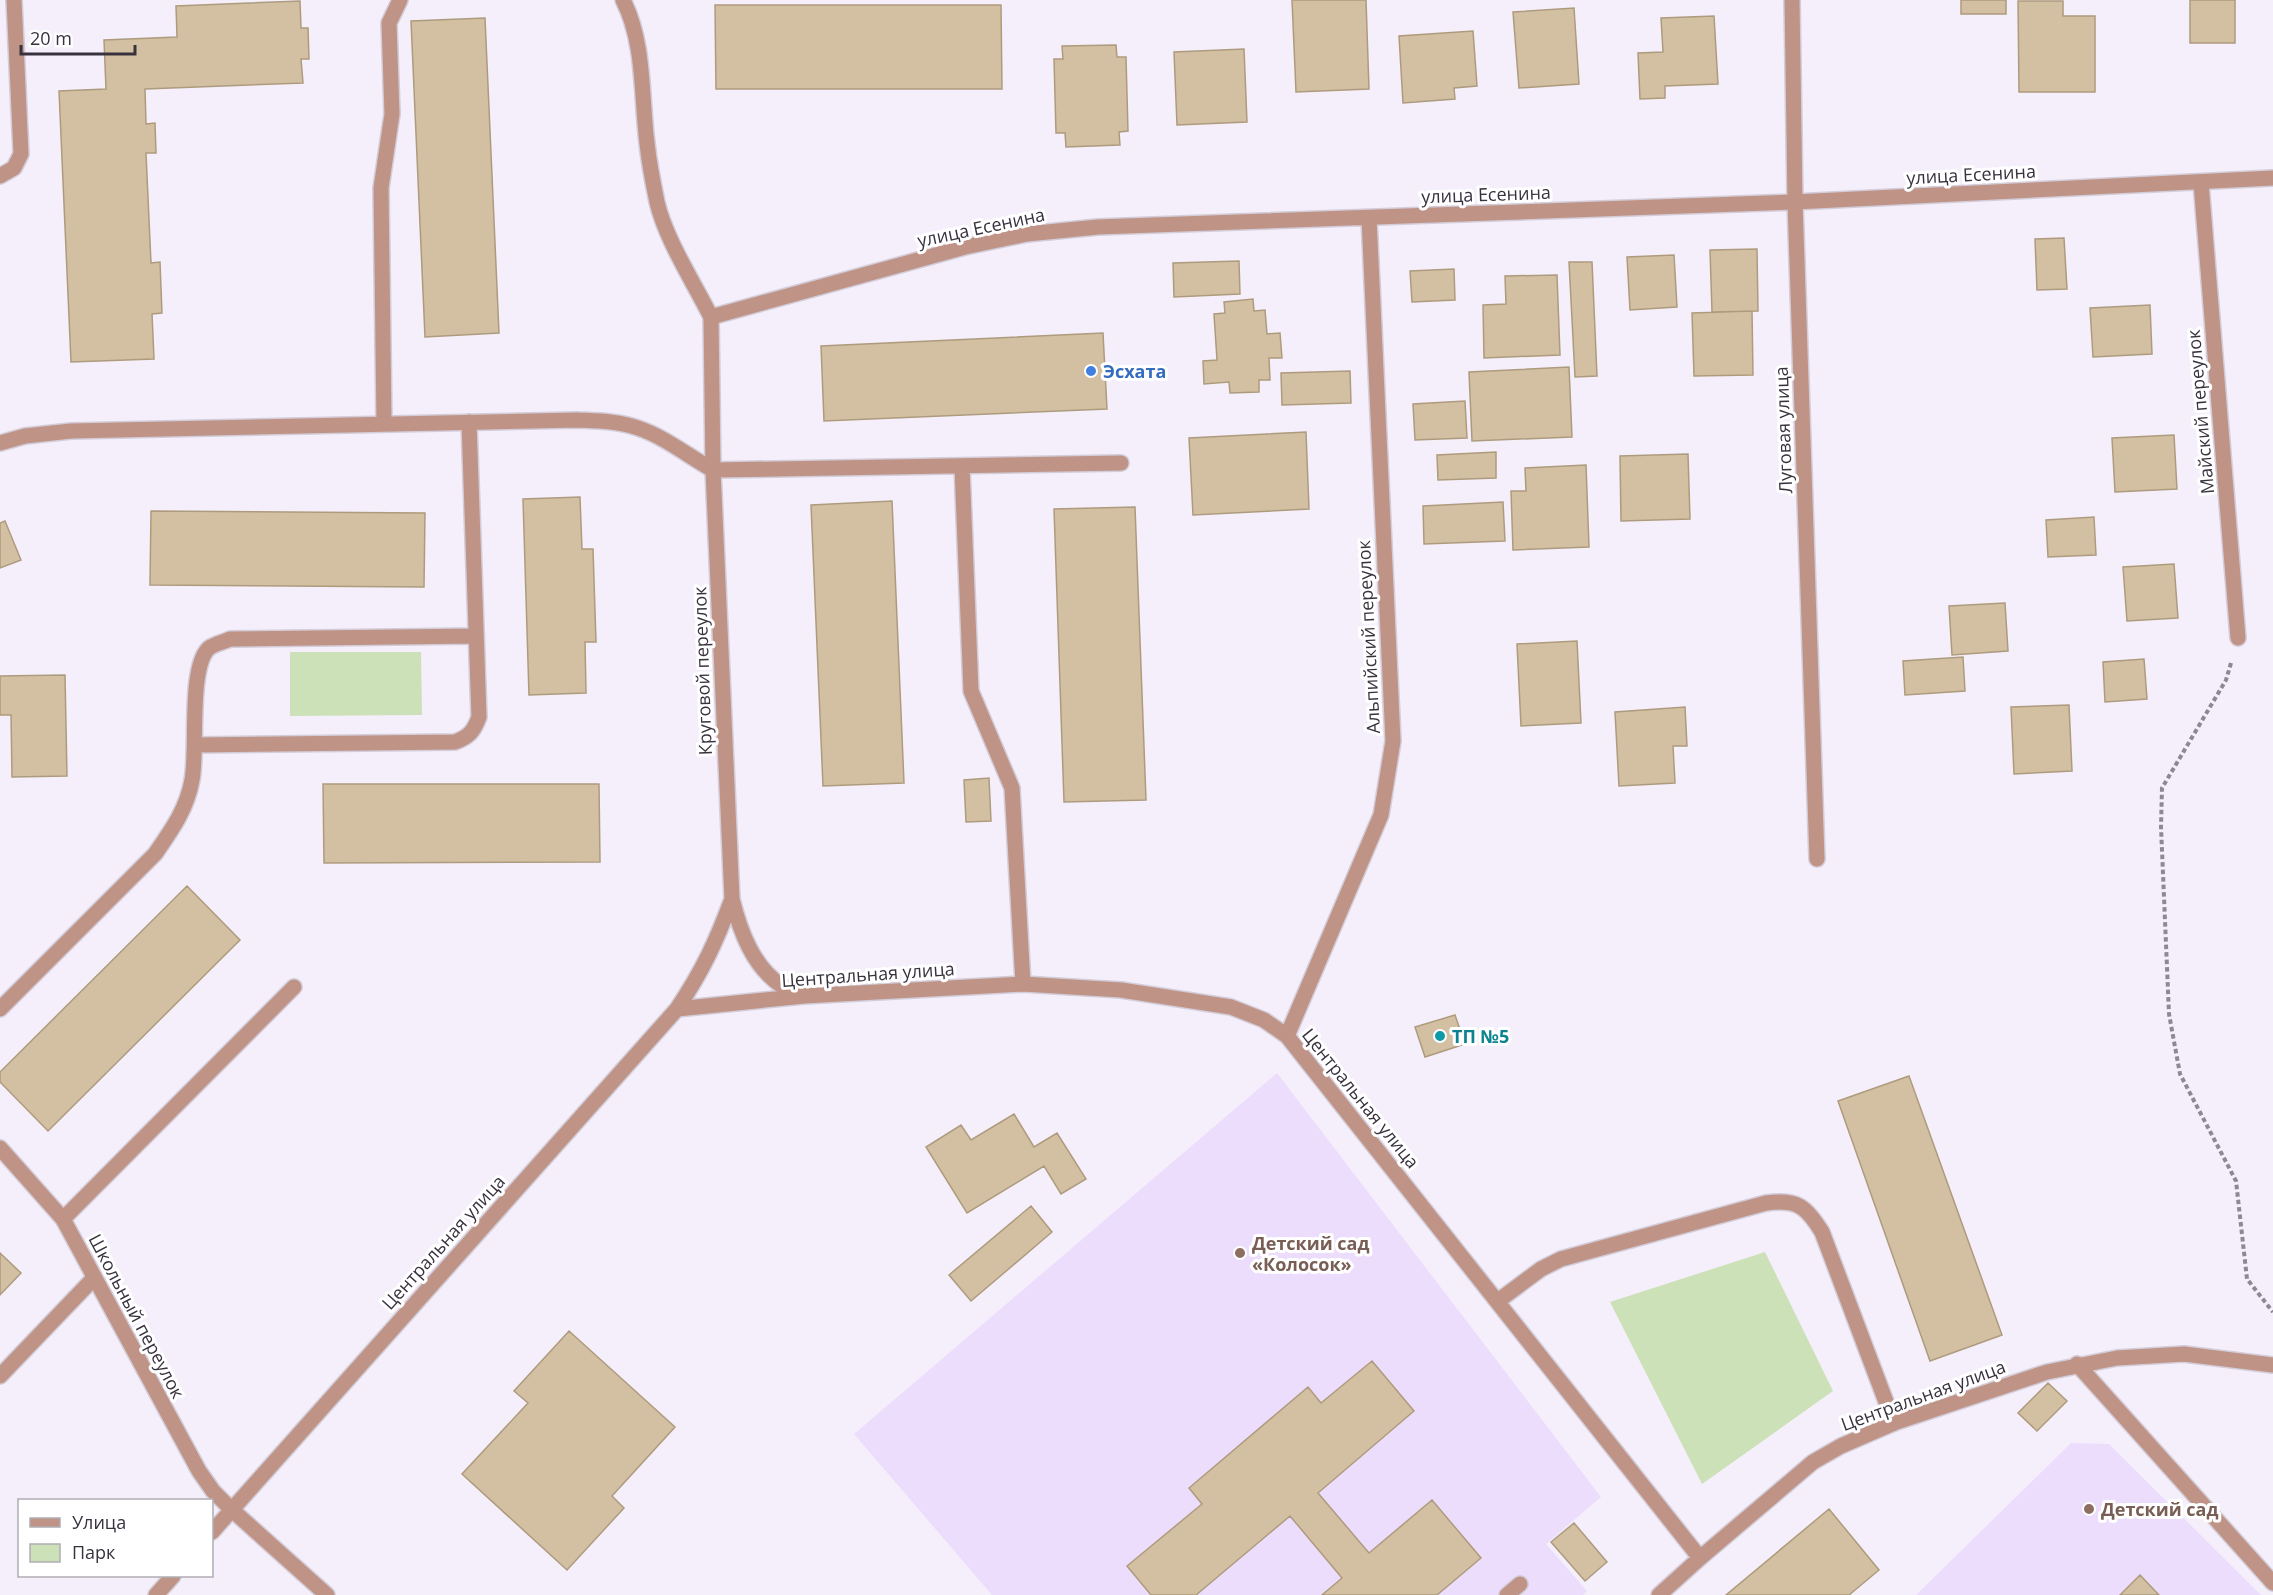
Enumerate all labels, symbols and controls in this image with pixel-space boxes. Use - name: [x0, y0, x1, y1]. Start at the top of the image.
- scale bar: [21, 18, 135, 56]
- text: 20 m: [30, 26, 72, 50]
- street label: улица Есенина: [1906, 159, 2036, 189]
- street label: улица Есенина: [1421, 180, 1551, 208]
- street label: улица Есенина: [915, 202, 1047, 252]
- street label: Майский переулок: [2181, 328, 2219, 495]
- place label: Эсхата: [1103, 359, 1166, 383]
- marker: Эсхата: [1084, 364, 1098, 378]
- street label: Луговая улица: [1769, 366, 1797, 494]
- street label: Альпийский переулок: [1351, 539, 1385, 734]
- street label: Круговой переулок: [687, 586, 717, 756]
- street label: Центральная улица: [781, 956, 955, 992]
- street label: Центральная улица: [1297, 1023, 1425, 1173]
- place label: ТП №5: [1452, 1024, 1509, 1048]
- marker: ТП №5: [1433, 1029, 1447, 1043]
- street label: Центральная улица: [376, 1170, 510, 1314]
- street label: Школьный переулок: [83, 1230, 191, 1403]
- place label: Детский сад «Колосок»: [1252, 1231, 1369, 1276]
- marker: Детский сад «Колосок»: [1233, 1246, 1247, 1260]
- street label: Центральная улица: [1837, 1354, 2009, 1436]
- place label: Детский сад: [2101, 1497, 2218, 1521]
- legend: [18, 1499, 213, 1577]
- marker: Детский сад: [2082, 1502, 2096, 1516]
- text: Улица: [72, 1510, 126, 1534]
- text: Парк: [72, 1540, 116, 1564]

